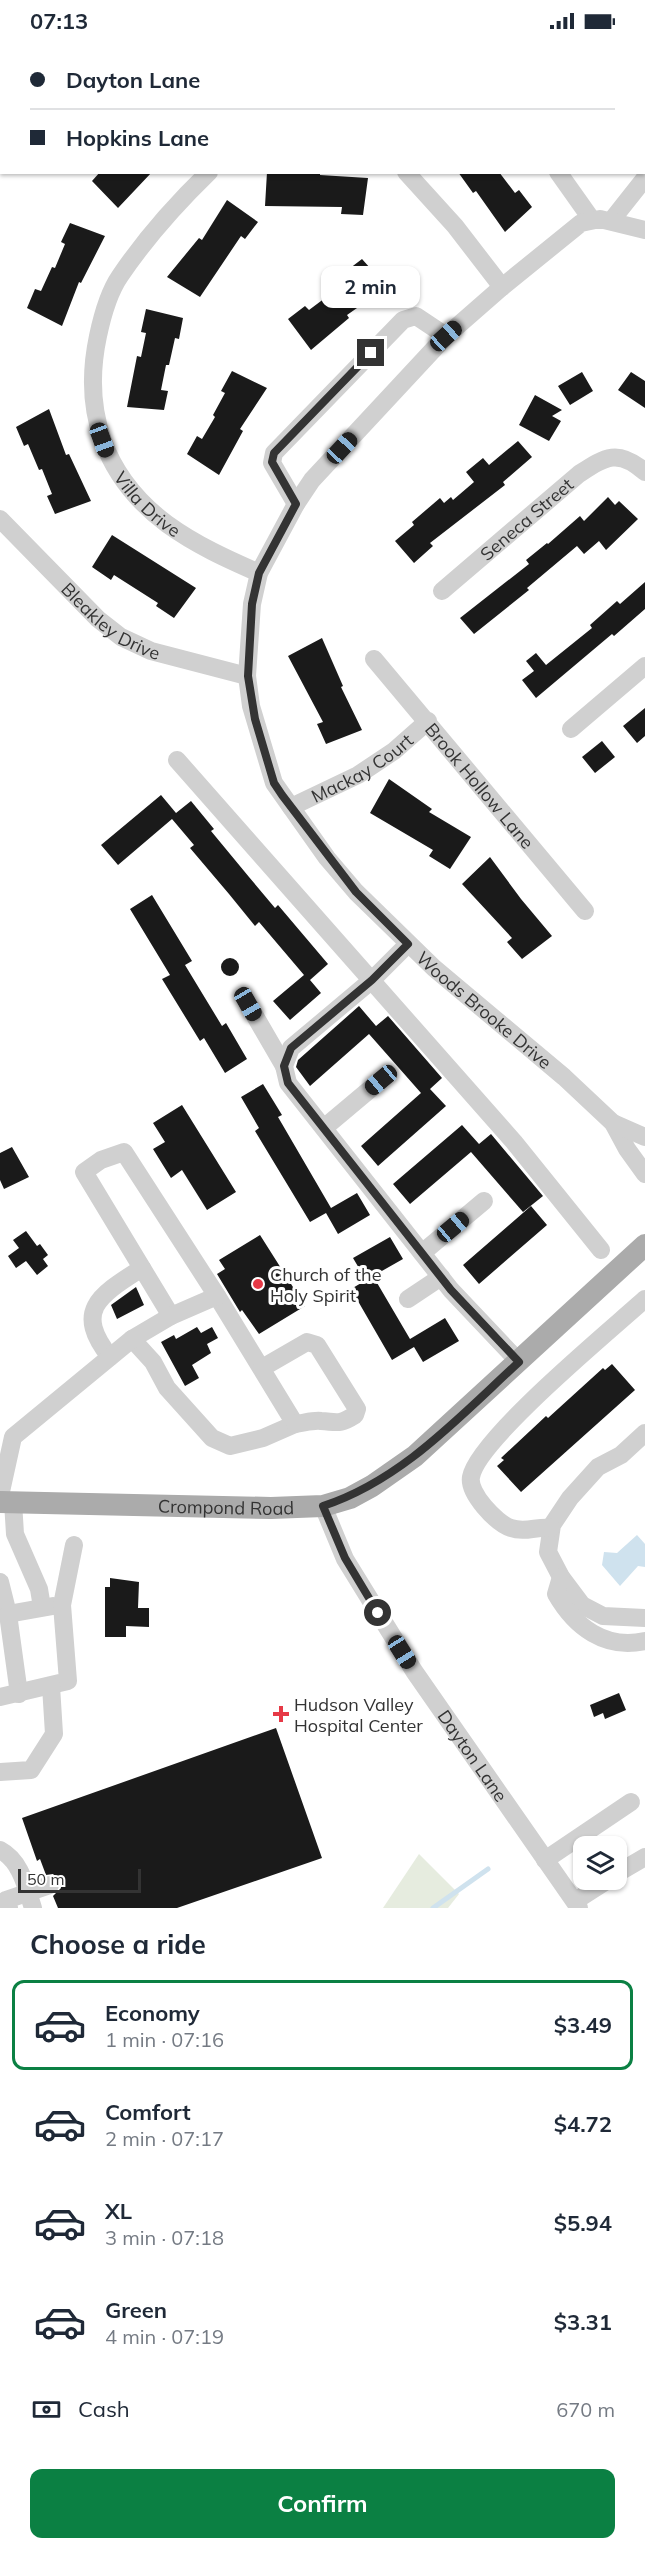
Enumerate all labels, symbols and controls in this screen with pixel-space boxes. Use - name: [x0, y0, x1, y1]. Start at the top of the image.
- text: 07:13: [30, 7, 88, 35]
- text: Dayton Lane: [66, 66, 200, 94]
- text: Hopkins Lane: [66, 124, 209, 152]
- callout: 2 min: [322, 266, 421, 308]
- text: 2 min: [344, 274, 397, 299]
- car: [427, 317, 465, 355]
- route end: [357, 339, 384, 366]
- car: [87, 420, 117, 460]
- car: [323, 429, 361, 467]
- street label: Villa Drive: [109, 467, 185, 542]
- street label: Seneca Street: [475, 473, 578, 565]
- street label: Bleakley Drive: [57, 577, 162, 664]
- street label: Brook Hollow Lane: [421, 718, 539, 853]
- street label: Mackay Court: [307, 728, 417, 807]
- street label: Woods Brooke Drive: [412, 946, 557, 1073]
- car: [231, 984, 265, 1024]
- car: [361, 1062, 401, 1098]
- car: [433, 1209, 473, 1245]
- place label: Church of the Holy Spirit: [270, 1263, 381, 1307]
- marker: Church of the Holy Spirit: [251, 1277, 265, 1291]
- street label: Crompond Road: [158, 1494, 294, 1520]
- route start: [364, 1599, 391, 1626]
- car: [385, 1632, 419, 1672]
- place label: Hudson Valley Hospital Center: [294, 1693, 423, 1737]
- marker: Hudson Valley Hospital Center: [272, 1705, 290, 1723]
- street label: Dayton Lane: [433, 1705, 513, 1806]
- map controls: [573, 1836, 627, 1890]
- button: layers: [573, 1836, 627, 1890]
- scale bar: [18, 1866, 141, 1894]
- text: 50 m: [27, 1869, 64, 1889]
- text: Choose a ride: [30, 1927, 206, 1961]
- icon: car: [33, 1998, 87, 2052]
- text: Economy: [105, 1999, 200, 2027]
- text: $3.49: [554, 2011, 612, 2039]
- text: 1 min · 07:16: [105, 2027, 224, 2052]
- icon: car: [33, 2097, 87, 2151]
- text: Comfort: [105, 2098, 191, 2126]
- text: $4.72: [554, 2110, 612, 2138]
- text: 2 min · 07:17: [105, 2126, 224, 2151]
- icon: car: [33, 2196, 87, 2250]
- text: XL: [105, 2197, 132, 2225]
- text: $5.94: [554, 2209, 612, 2237]
- text: 3 min · 07:18: [105, 2225, 224, 2250]
- icon: car: [33, 2295, 87, 2349]
- text: Green: [105, 2296, 167, 2324]
- text: $3.31: [554, 2308, 612, 2336]
- text: 4 min · 07:19: [105, 2324, 224, 2349]
- icon: cash: [30, 2393, 63, 2426]
- text: Cash: [78, 2395, 130, 2423]
- text: 670 m: [556, 2397, 615, 2422]
- button: Confirm: [30, 2469, 615, 2538]

